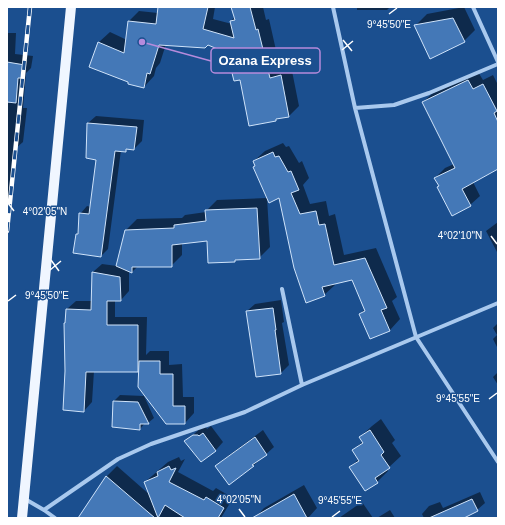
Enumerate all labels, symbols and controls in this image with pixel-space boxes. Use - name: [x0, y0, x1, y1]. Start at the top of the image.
- text: 9°45'50"E: [367, 19, 411, 30]
- callout: Ozana Express: [211, 48, 320, 73]
- text: Ozana Express: [218, 53, 312, 68]
- text: 4°02'05"N: [23, 206, 67, 217]
- text: 4°02'10"N: [438, 230, 482, 241]
- text: 9°45'50"E: [25, 290, 69, 301]
- text: 9°45'55"E: [436, 393, 480, 404]
- text: 4°02'05"N: [217, 494, 261, 505]
- text: 9°45'55"E: [318, 495, 362, 506]

